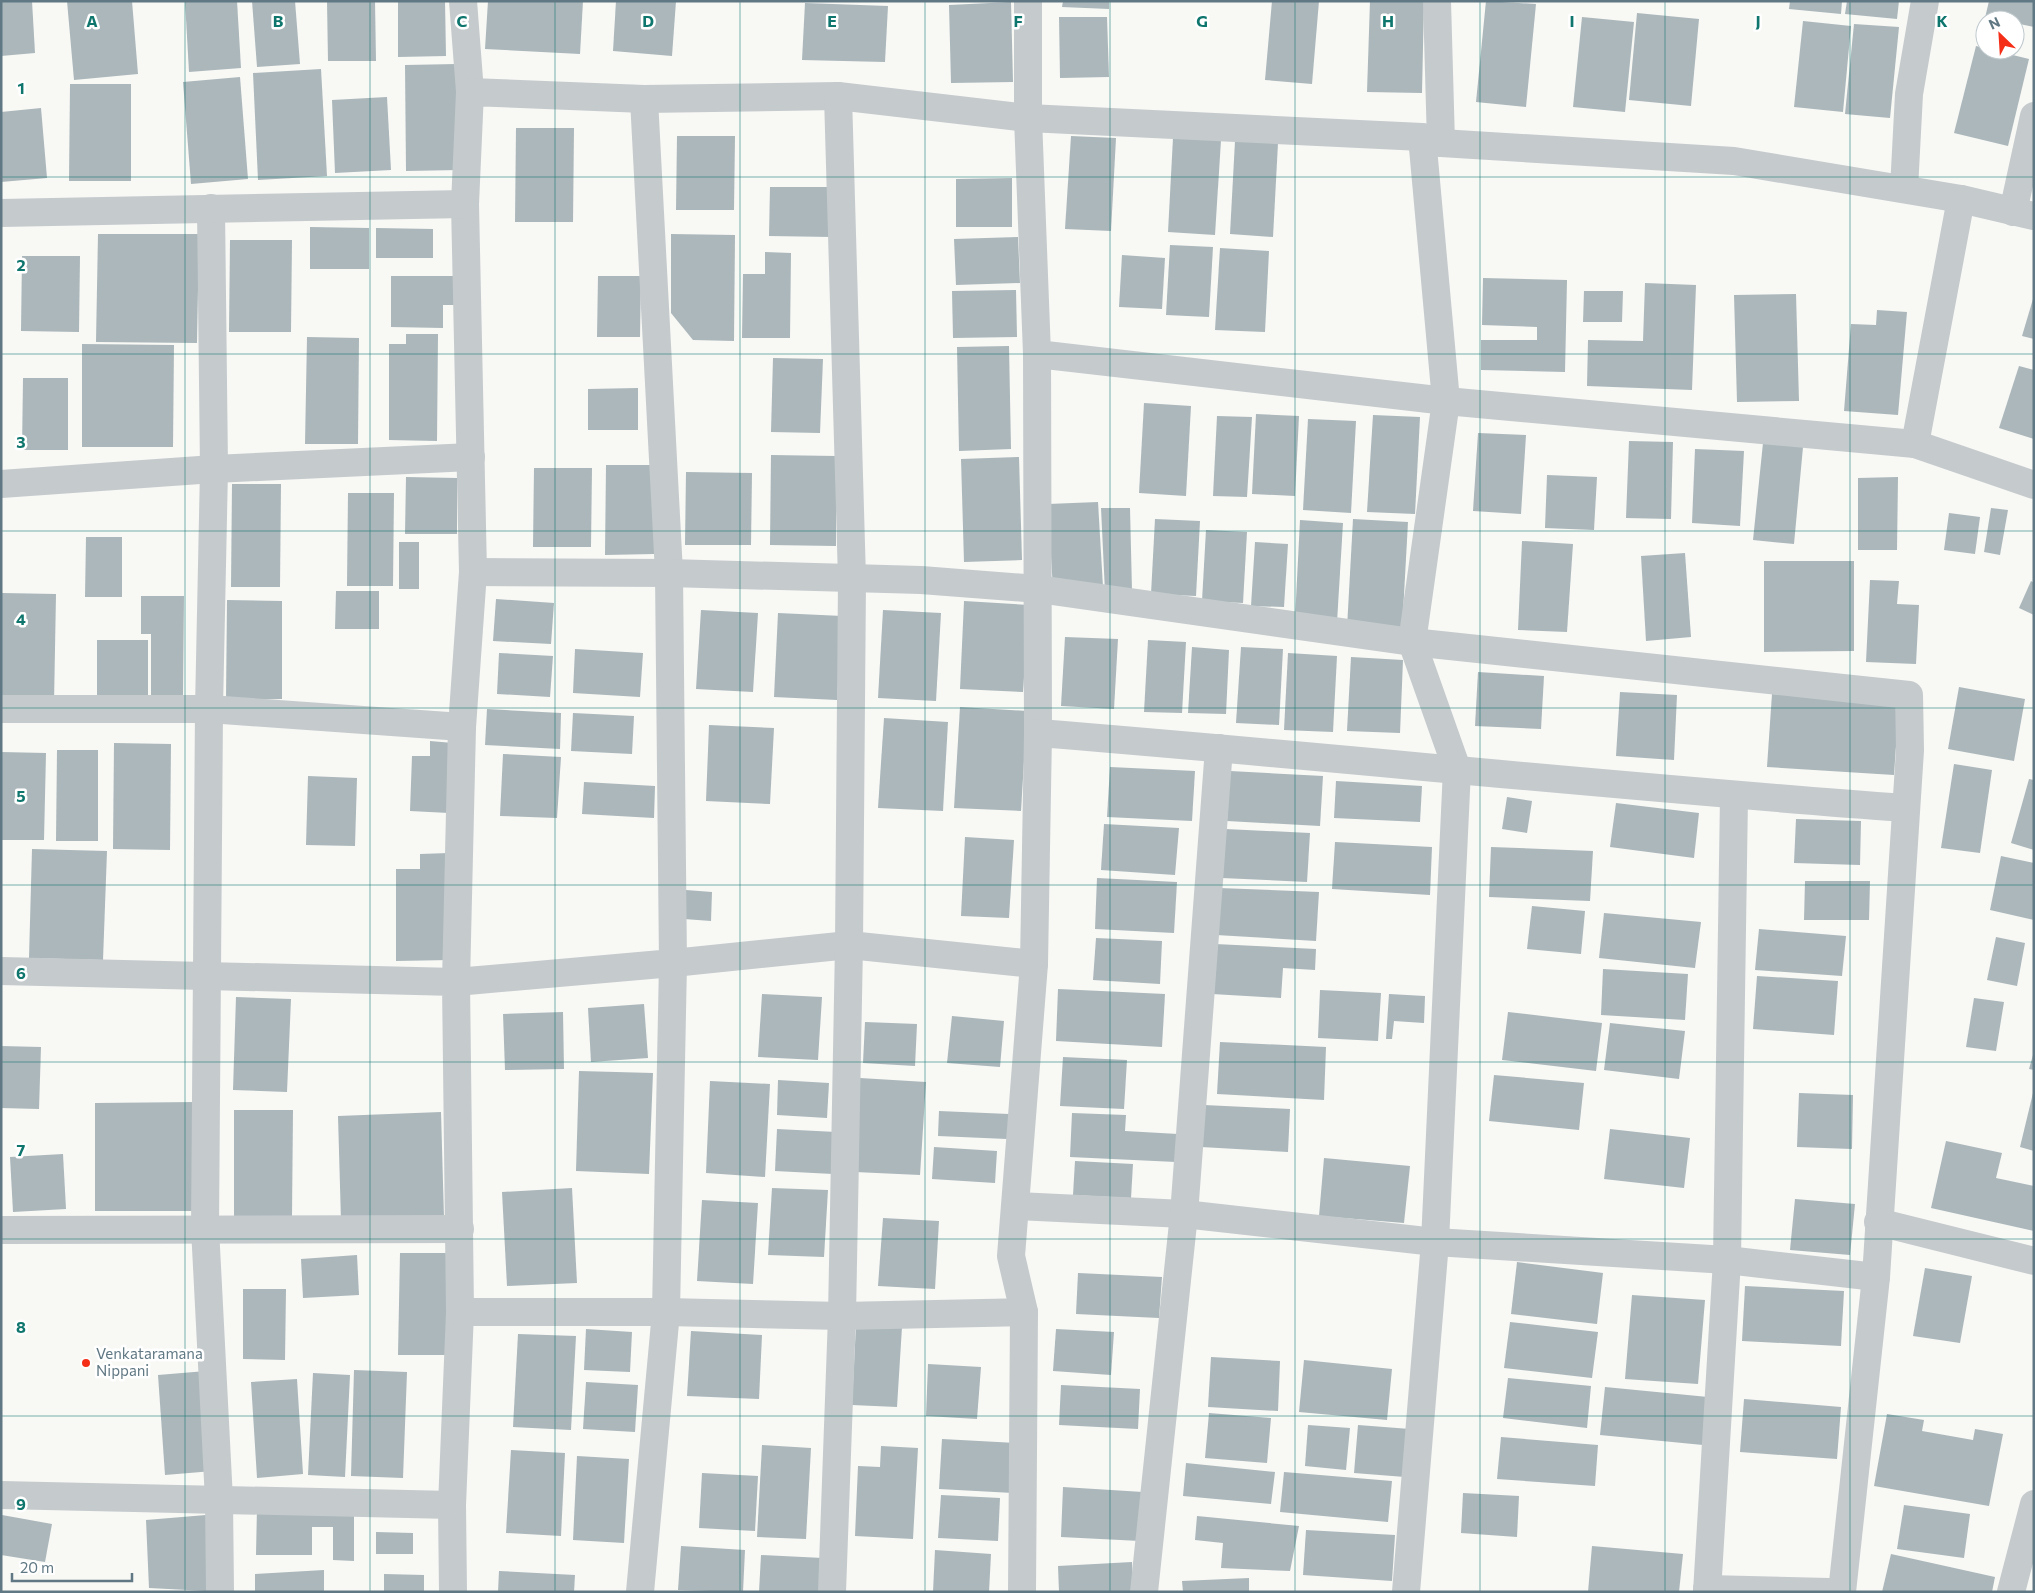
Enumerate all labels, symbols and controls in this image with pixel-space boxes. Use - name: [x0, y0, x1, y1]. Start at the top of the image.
- north arrow: [1975, 10, 2025, 60]
- text: A: [86, 11, 98, 30]
- text: B: [273, 11, 284, 30]
- text: C: [457, 11, 468, 30]
- text: D: [642, 11, 654, 30]
- text: E: [827, 11, 837, 30]
- text: F: [1013, 11, 1023, 30]
- text: G: [1196, 11, 1208, 30]
- text: H: [1382, 11, 1394, 30]
- text: I: [1569, 11, 1575, 30]
- text: J: [1755, 11, 1761, 30]
- text: K: [1936, 11, 1948, 30]
- text: N: [1986, 13, 2003, 33]
- text: 1: [17, 78, 25, 97]
- text: 2: [16, 255, 26, 274]
- text: 3: [16, 432, 26, 451]
- text: 4: [16, 609, 26, 628]
- text: 5: [16, 786, 26, 805]
- text: 6: [16, 963, 26, 982]
- text: 7: [17, 1140, 26, 1159]
- text: 8: [16, 1317, 26, 1336]
- place label: Venkataramana Nippani: [96, 1344, 203, 1379]
- marker: Venkataramana Nippani: [80, 1357, 92, 1369]
- text: 9: [16, 1494, 26, 1513]
- scale bar: [12, 1550, 132, 1582]
- text: 20 m: [20, 1558, 54, 1576]

